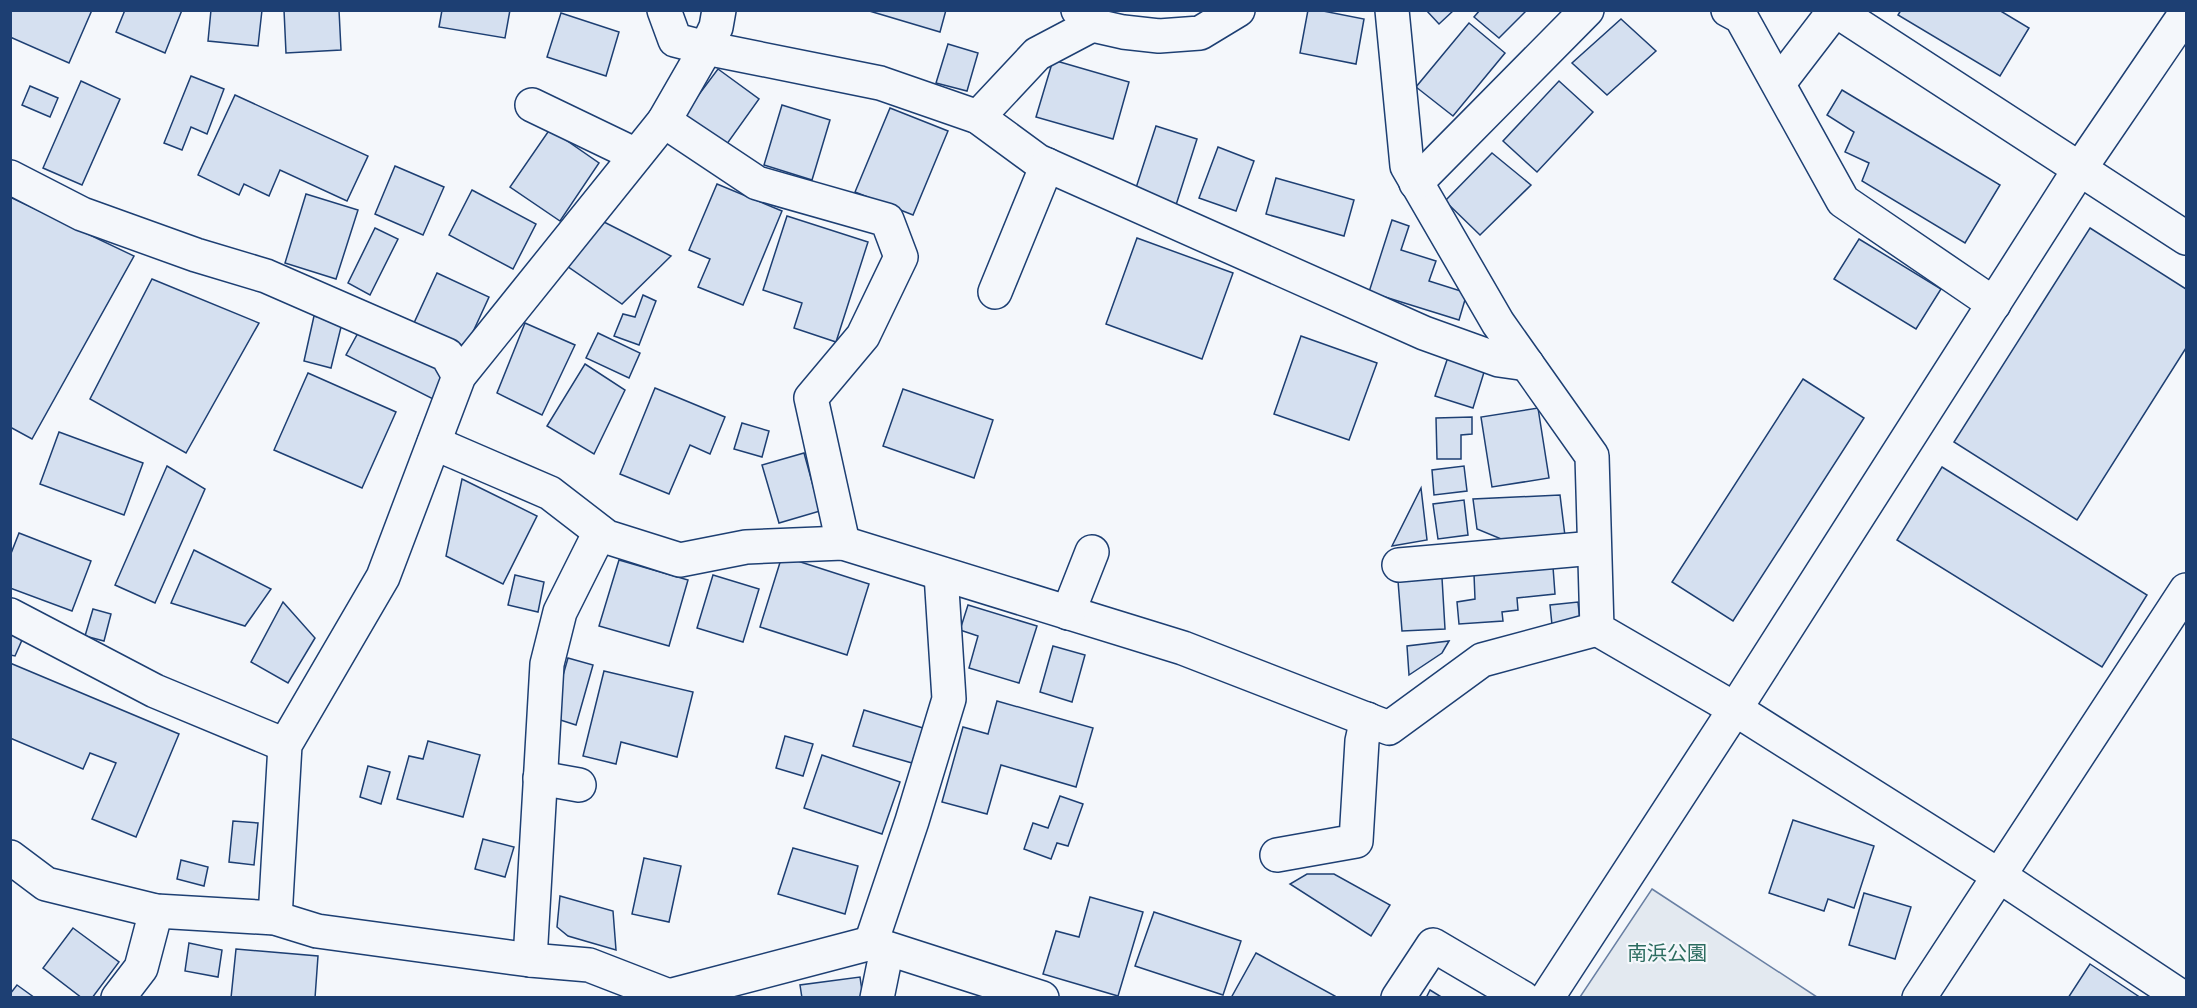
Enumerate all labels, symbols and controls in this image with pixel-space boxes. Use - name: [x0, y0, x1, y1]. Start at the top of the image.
- park label: 南浜公園: [1627, 940, 1707, 964]

